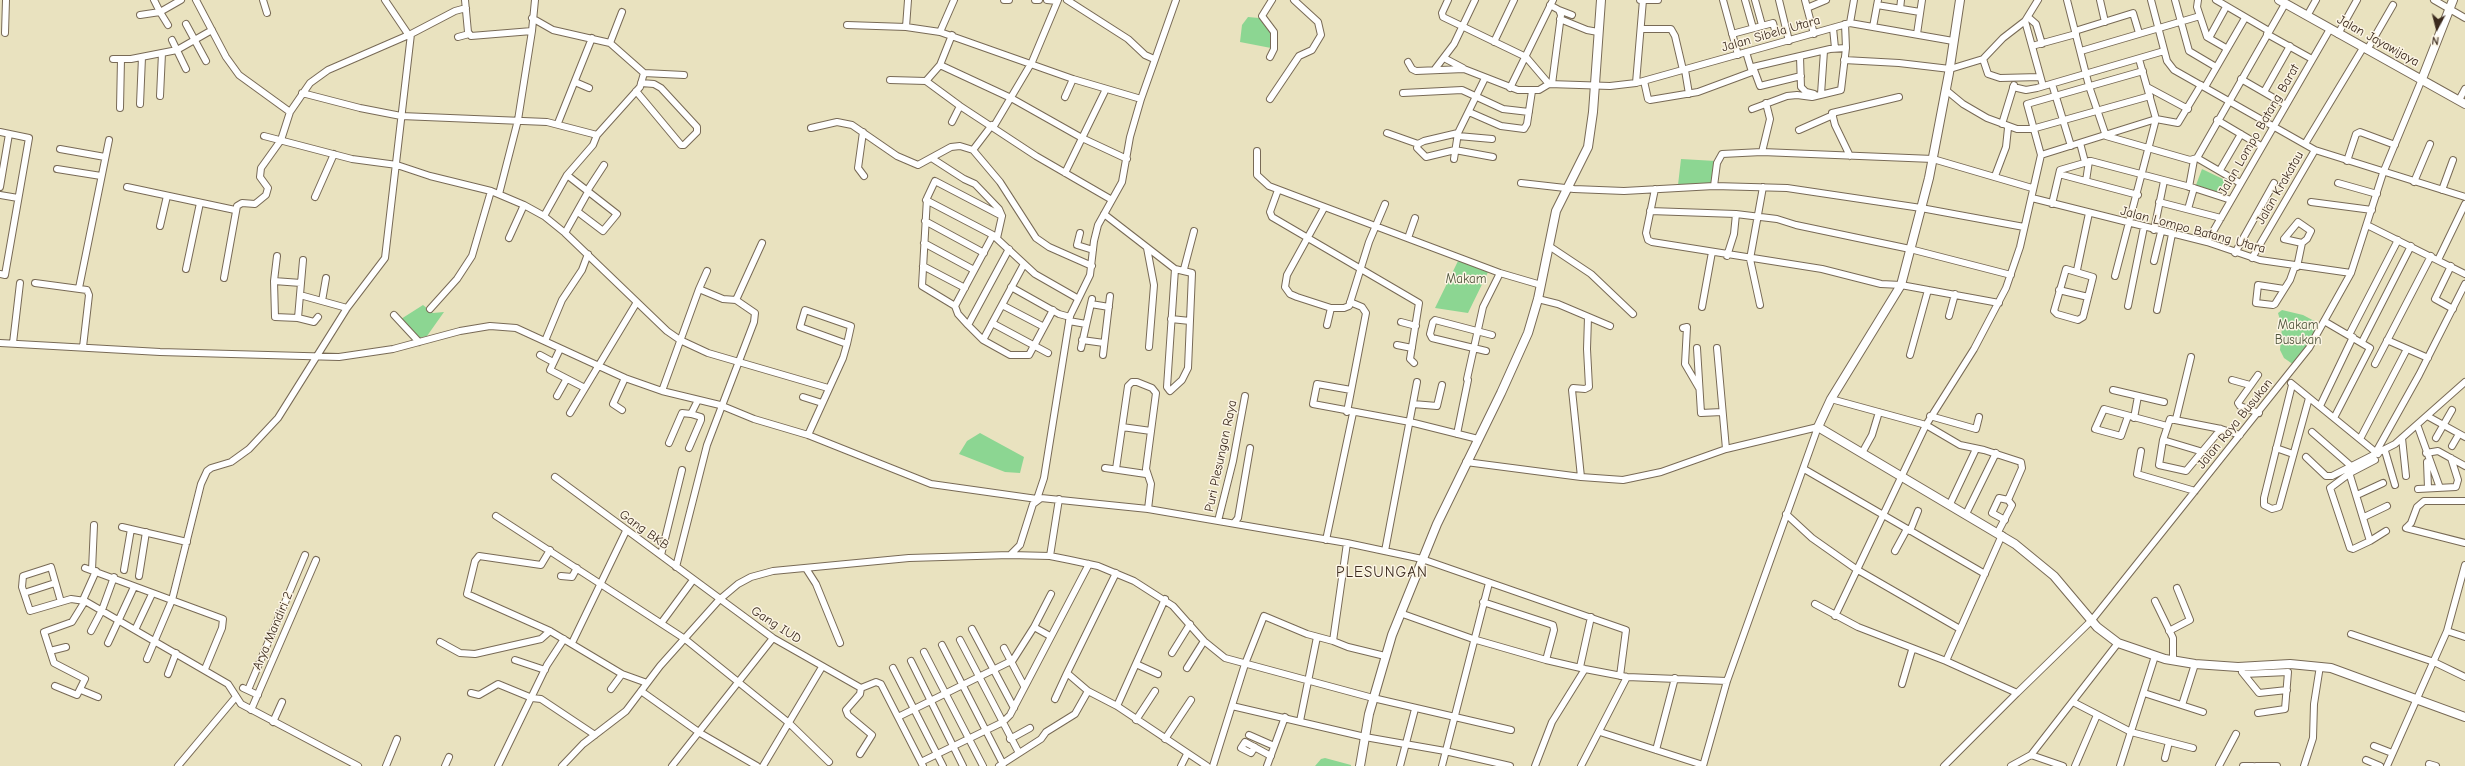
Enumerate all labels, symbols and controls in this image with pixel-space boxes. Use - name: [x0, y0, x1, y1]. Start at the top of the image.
- north arrow: [2417, 8, 2457, 48]
- street label: Jalan Sibela Utara: [1720, 12, 1822, 56]
- street label: Jalan Jayawijaya: [2334, 12, 2422, 70]
- text: N: [2431, 34, 2440, 47]
- street label: Jalan Lompo Batang Barat: [2215, 62, 2303, 198]
- street label: Jalan Krakatau: [2253, 149, 2307, 227]
- street label: Jalan Lompo Batang Utara: [2119, 203, 2267, 257]
- park label: Makam: [1445, 271, 1487, 287]
- park label: Makam Busukan: [2275, 317, 2321, 348]
- street label: Jalan Raya Busukan: [2194, 376, 2276, 472]
- street label: Puri Plesungan Raya: [1202, 399, 1240, 513]
- street label: Gang BKB: [616, 507, 672, 553]
- district label: PLESUNGAN: [1336, 564, 1428, 582]
- street label: Arya Mandiri 2: [250, 590, 296, 672]
- street label: Gang IUD: [748, 603, 804, 647]

